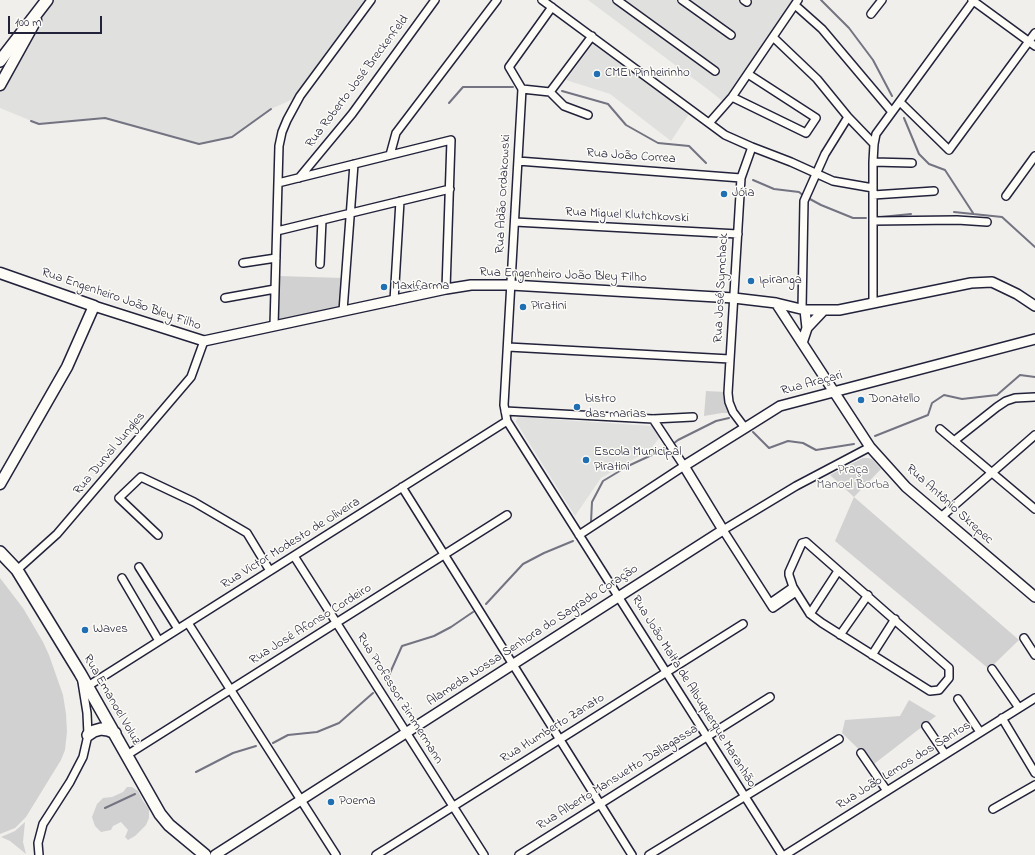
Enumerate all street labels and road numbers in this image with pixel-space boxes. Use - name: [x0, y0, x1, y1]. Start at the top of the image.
- street label: Rua Roberto José Breckenfeld: [303, 13, 413, 151]
- street label: Rua Adão Ordakowski: [493, 134, 515, 254]
- street label: Rua João Correa: [586, 146, 676, 168]
- street label: Rua Miguel Klutchkovski: [565, 205, 689, 227]
- street label: Rua José Symchack: [711, 233, 733, 343]
- street label: Rua Engenheiro João Bley Filho: [39, 265, 203, 335]
- street label: Rua Engenheiro João Bley Filho: [479, 265, 647, 287]
- street label: Rua Araçari: [780, 368, 844, 400]
- street label: Rua Durval Jungles: [71, 409, 149, 499]
- street label: Rua Antônio Skrepec: [902, 462, 996, 548]
- street label: Rua Victor Modesto de Oliveira: [219, 495, 363, 593]
- street label: Alameda Nossa Senhora do Sagrado Coração: [425, 562, 641, 710]
- street label: Rua José Afonso Cordeiro: [247, 581, 375, 669]
- street label: Rua João Malta de Albuquerque Maranhão: [627, 593, 759, 791]
- street label: Rua Professor Zimmermann: [352, 631, 446, 767]
- street label: Rua Emanoel Voluz: [79, 652, 143, 748]
- street label: Rua Humberto Zanato: [498, 691, 608, 767]
- street label: Rua João Lemos dos Santos: [834, 718, 974, 814]
- street label: Rua Alberto Mansuetto Dallagassa: [535, 722, 701, 834]

